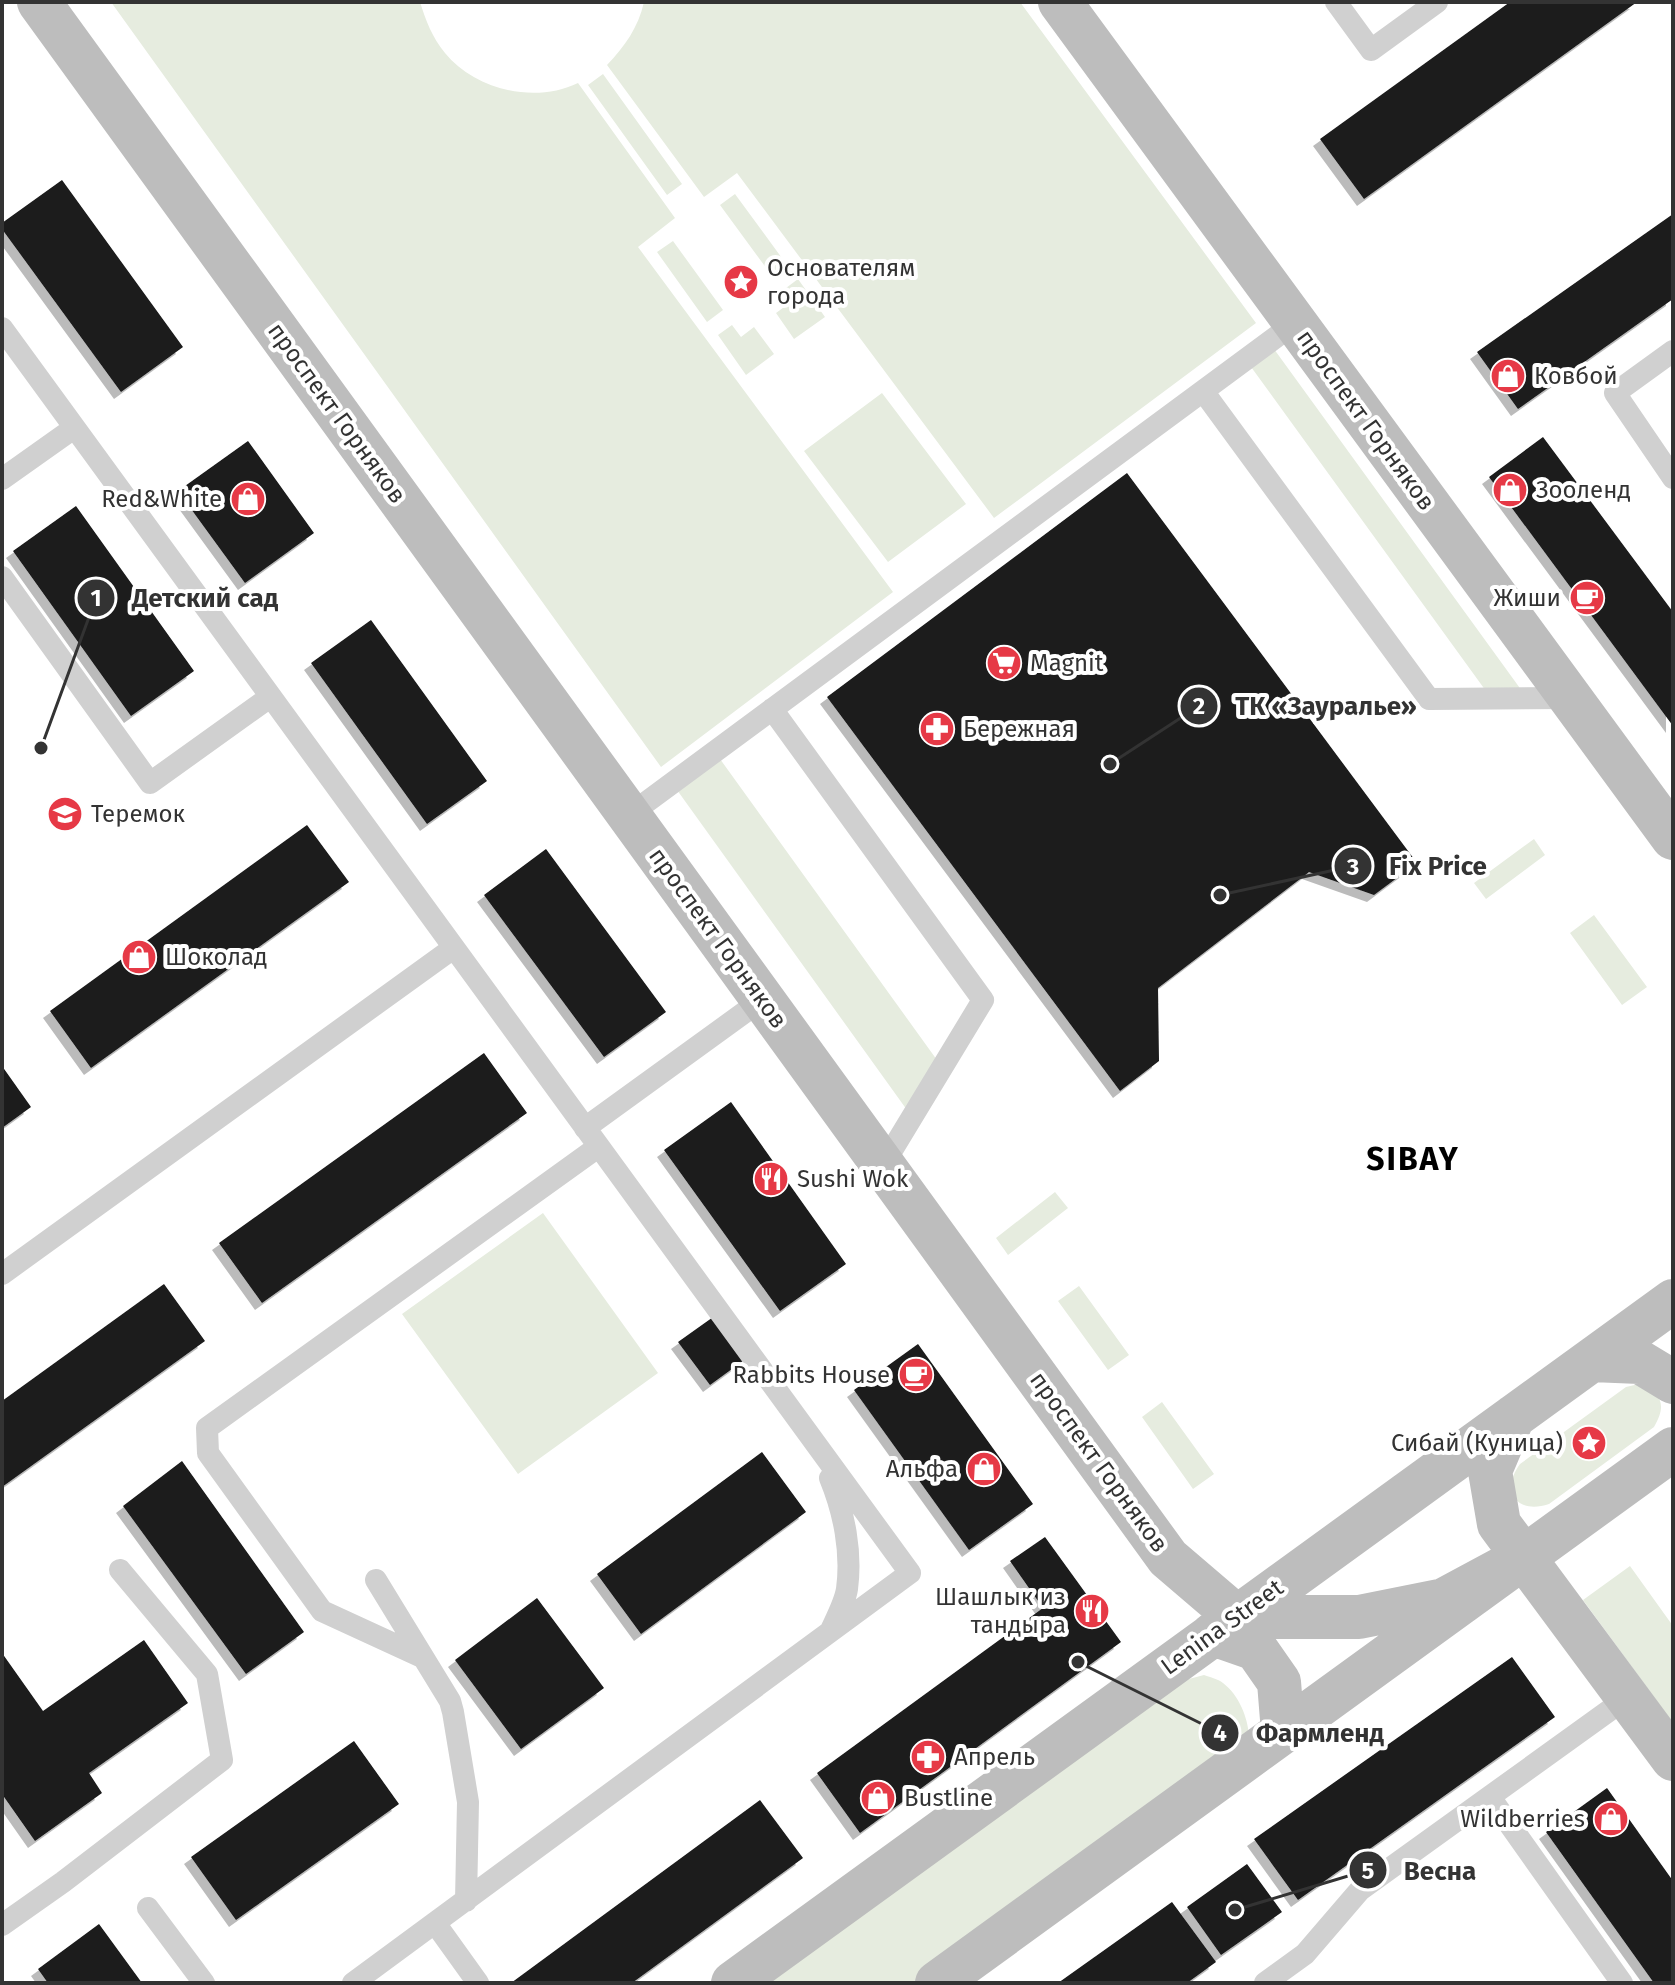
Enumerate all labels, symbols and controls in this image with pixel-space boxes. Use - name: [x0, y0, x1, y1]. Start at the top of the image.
- place label: Основателям города: [767, 254, 915, 310]
- place icon: Основателям города: [722, 263, 760, 301]
- street label: проспект Горняков: [262, 317, 412, 509]
- street label: проспект Горняков: [1291, 324, 1441, 516]
- shop icon: Ковбой: [1489, 357, 1527, 395]
- place label: Ковбой: [1534, 362, 1618, 390]
- shop icon: Зооленд: [1491, 471, 1529, 509]
- place label: Зооленд: [1536, 476, 1631, 504]
- shop icon: Red&White: [229, 480, 267, 518]
- place label: Red&White: [101, 485, 222, 513]
- callout: Детский сад: [76, 573, 294, 623]
- cafe icon: Жиши: [1568, 579, 1606, 617]
- text: Детский сад: [131, 583, 279, 614]
- text: 1: [90, 584, 102, 612]
- place label: Жиши: [1493, 584, 1561, 612]
- supermarket icon: Magnit: [985, 644, 1023, 682]
- place label: Magnit: [1030, 649, 1104, 677]
- callout: ТК «Зауралье»: [1179, 681, 1433, 731]
- text: ТК «Зауралье»: [1235, 691, 1417, 722]
- text: 2: [1193, 692, 1205, 720]
- pharmacy icon: Бережная: [918, 710, 956, 748]
- place label: Бережная: [963, 715, 1075, 743]
- school or university icon: Теремок: [46, 795, 84, 833]
- place label: Теремок: [91, 800, 186, 828]
- callout: Fix Price: [1333, 841, 1503, 891]
- street label: проспект Горняков: [643, 842, 793, 1034]
- text: Fix Price: [1389, 851, 1487, 882]
- text: 3: [1346, 853, 1359, 881]
- shop icon: Шоколад: [120, 938, 158, 976]
- place label: Шоколад: [165, 943, 268, 971]
- district label: SIBAY: [1366, 1140, 1460, 1178]
- restaurant icon: Sushi Wok: [752, 1160, 790, 1198]
- place label: Sushi Wok: [797, 1165, 909, 1193]
- cafe icon: Rabbits House: [897, 1356, 935, 1394]
- place label: Rabbits House: [733, 1361, 890, 1389]
- street label: проспект Горняков: [1024, 1366, 1174, 1558]
- place icon: Сибай (Куница): [1570, 1424, 1608, 1462]
- place label: Сибай (Куница): [1391, 1429, 1563, 1457]
- shop icon: Альфа: [965, 1450, 1003, 1488]
- place label: Альфа: [886, 1455, 958, 1483]
- street label: Lenina Street: [1156, 1573, 1289, 1681]
- place label: Шашлык из тандыра: [935, 1583, 1066, 1639]
- restaurant icon: Шашлык из тандыра: [1073, 1592, 1111, 1630]
- callout: Фармленд: [1200, 1708, 1400, 1758]
- text: Фармленд: [1256, 1718, 1385, 1749]
- text: 4: [1213, 1719, 1227, 1747]
- pharmacy icon: Апрель: [909, 1738, 947, 1776]
- place label: Апрель: [954, 1743, 1035, 1771]
- shop icon: Bustline: [859, 1779, 897, 1817]
- place label: Bustline: [904, 1784, 993, 1812]
- shop icon: Wildberries: [1592, 1800, 1630, 1838]
- place label: Wildberries: [1460, 1805, 1585, 1833]
- callout: Весна: [1348, 1845, 1492, 1895]
- text: Весна: [1404, 1856, 1476, 1887]
- text: 5: [1362, 1857, 1375, 1885]

